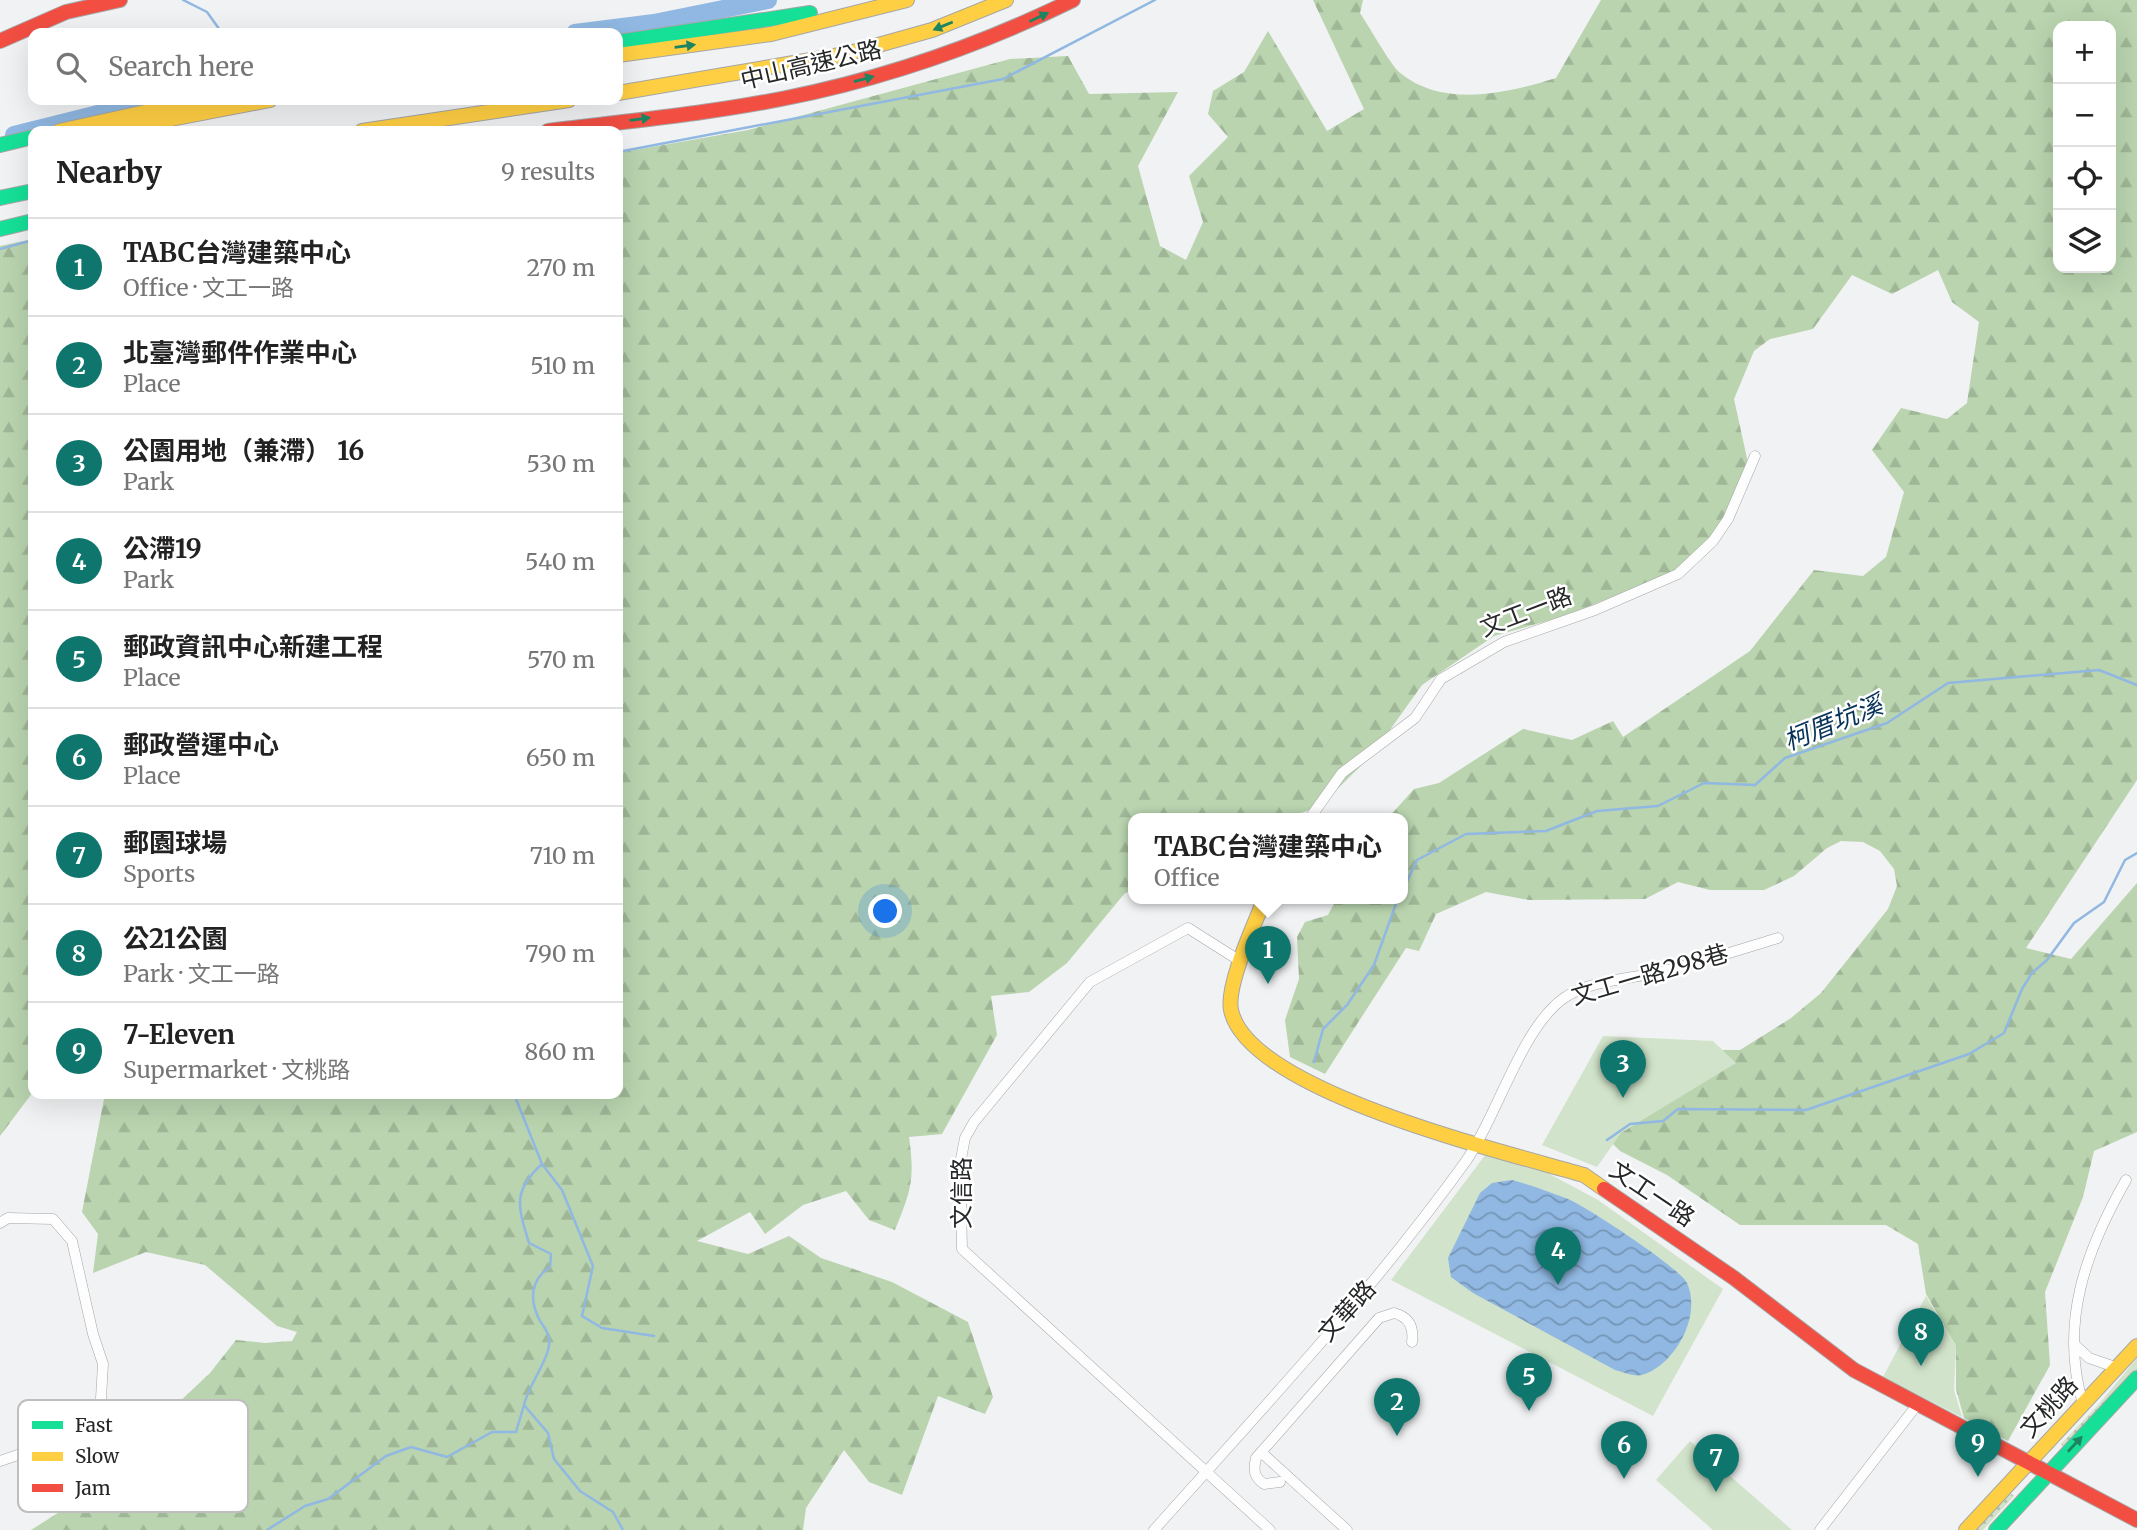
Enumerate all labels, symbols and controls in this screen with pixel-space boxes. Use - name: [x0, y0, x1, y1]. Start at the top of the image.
- one-way arrow: [1029, 11, 1049, 23]
- one-way arrow: [932, 20, 953, 31]
- map controls: [2053, 21, 2116, 273]
- button: +: [2053, 21, 2116, 84]
- search box: [28, 28, 623, 105]
- street label: 中山高速公路: [737, 33, 885, 96]
- one-way arrow: [675, 40, 697, 51]
- icon: search: [52, 48, 90, 86]
- text: Search here: [108, 50, 254, 83]
- one-way arrow: [853, 73, 875, 84]
- button: −: [2053, 84, 2116, 147]
- one-way arrow: [629, 113, 651, 124]
- button: locate: [2053, 147, 2116, 210]
- text: Nearby: [56, 153, 162, 191]
- text: 9 results: [501, 157, 595, 186]
- button: layers: [2053, 210, 2116, 273]
- text: TABC台灣建築中心: [123, 236, 351, 269]
- text: 1: [74, 253, 84, 282]
- text: 270 m: [527, 253, 595, 282]
- text: Office · 文工一路: [123, 273, 294, 302]
- text: 北臺灣郵件作業中心: [123, 336, 357, 369]
- text: 2: [72, 351, 86, 380]
- text: 510 m: [530, 351, 595, 380]
- text: Place: [123, 369, 180, 398]
- text: 公園用地（兼滯） 16: [123, 434, 364, 467]
- text: 3: [72, 449, 86, 478]
- text: 530 m: [527, 449, 595, 478]
- text: Park: [123, 467, 174, 496]
- text: 公滯19: [123, 532, 202, 565]
- text: 4: [72, 547, 86, 576]
- text: 540 m: [525, 547, 595, 576]
- text: Park: [123, 565, 174, 594]
- street label: 文工一路: [1475, 580, 1576, 643]
- text: 郵政資訊中心新建工程: [123, 630, 383, 663]
- text: 5: [72, 645, 86, 674]
- text: 570 m: [527, 645, 595, 674]
- text: Place: [123, 663, 180, 692]
- water label: 柯厝坑溪: [1778, 686, 1891, 757]
- text: 郵政營運中心: [123, 728, 279, 761]
- text: 6: [72, 743, 86, 772]
- text: 650 m: [526, 743, 595, 772]
- text: Place: [123, 761, 180, 790]
- popup: [1128, 813, 1408, 904]
- text: 郵園球場: [123, 826, 227, 859]
- text: TABC台灣建築中心: [1154, 830, 1382, 863]
- text: 7: [72, 841, 86, 870]
- text: 710 m: [530, 841, 595, 870]
- text: Sports: [123, 859, 195, 888]
- text: Office: [1154, 863, 1219, 892]
- your location: [868, 894, 902, 928]
- text: 公21公園: [123, 922, 228, 955]
- pin: 1: [1245, 926, 1291, 984]
- street label: 文工一路298巷: [1568, 937, 1732, 1012]
- text: 8: [72, 939, 86, 968]
- text: 790 m: [525, 939, 595, 968]
- text: Park · 文工一路: [123, 959, 280, 988]
- text: 7-Eleven: [123, 1018, 235, 1051]
- text: 9: [72, 1037, 86, 1066]
- text: 860 m: [524, 1037, 595, 1066]
- pin: 3: [1600, 1040, 1646, 1098]
- text: Supermarket · 文桃路: [123, 1055, 350, 1084]
- street label: 文工一路: [1604, 1154, 1701, 1233]
- street label: 文信路: [946, 1157, 977, 1229]
- pin: 4: [1535, 1227, 1581, 1285]
- street label: 文華路: [1311, 1274, 1382, 1348]
- pin: 8: [1898, 1308, 1944, 1366]
- pin: 5: [1506, 1353, 1552, 1411]
- street label: 文桃路: [2013, 1370, 2084, 1444]
- pin: 2: [1374, 1378, 1420, 1436]
- legend: [18, 1400, 248, 1512]
- text: Fast: [75, 1413, 113, 1437]
- pin: 9: [1955, 1419, 2001, 1477]
- pin: 6: [1601, 1421, 1647, 1479]
- pin: 7: [1693, 1434, 1739, 1492]
- one-way arrow: [2067, 1435, 2083, 1453]
- text: Slow: [75, 1444, 120, 1468]
- text: Jam: [74, 1476, 111, 1500]

